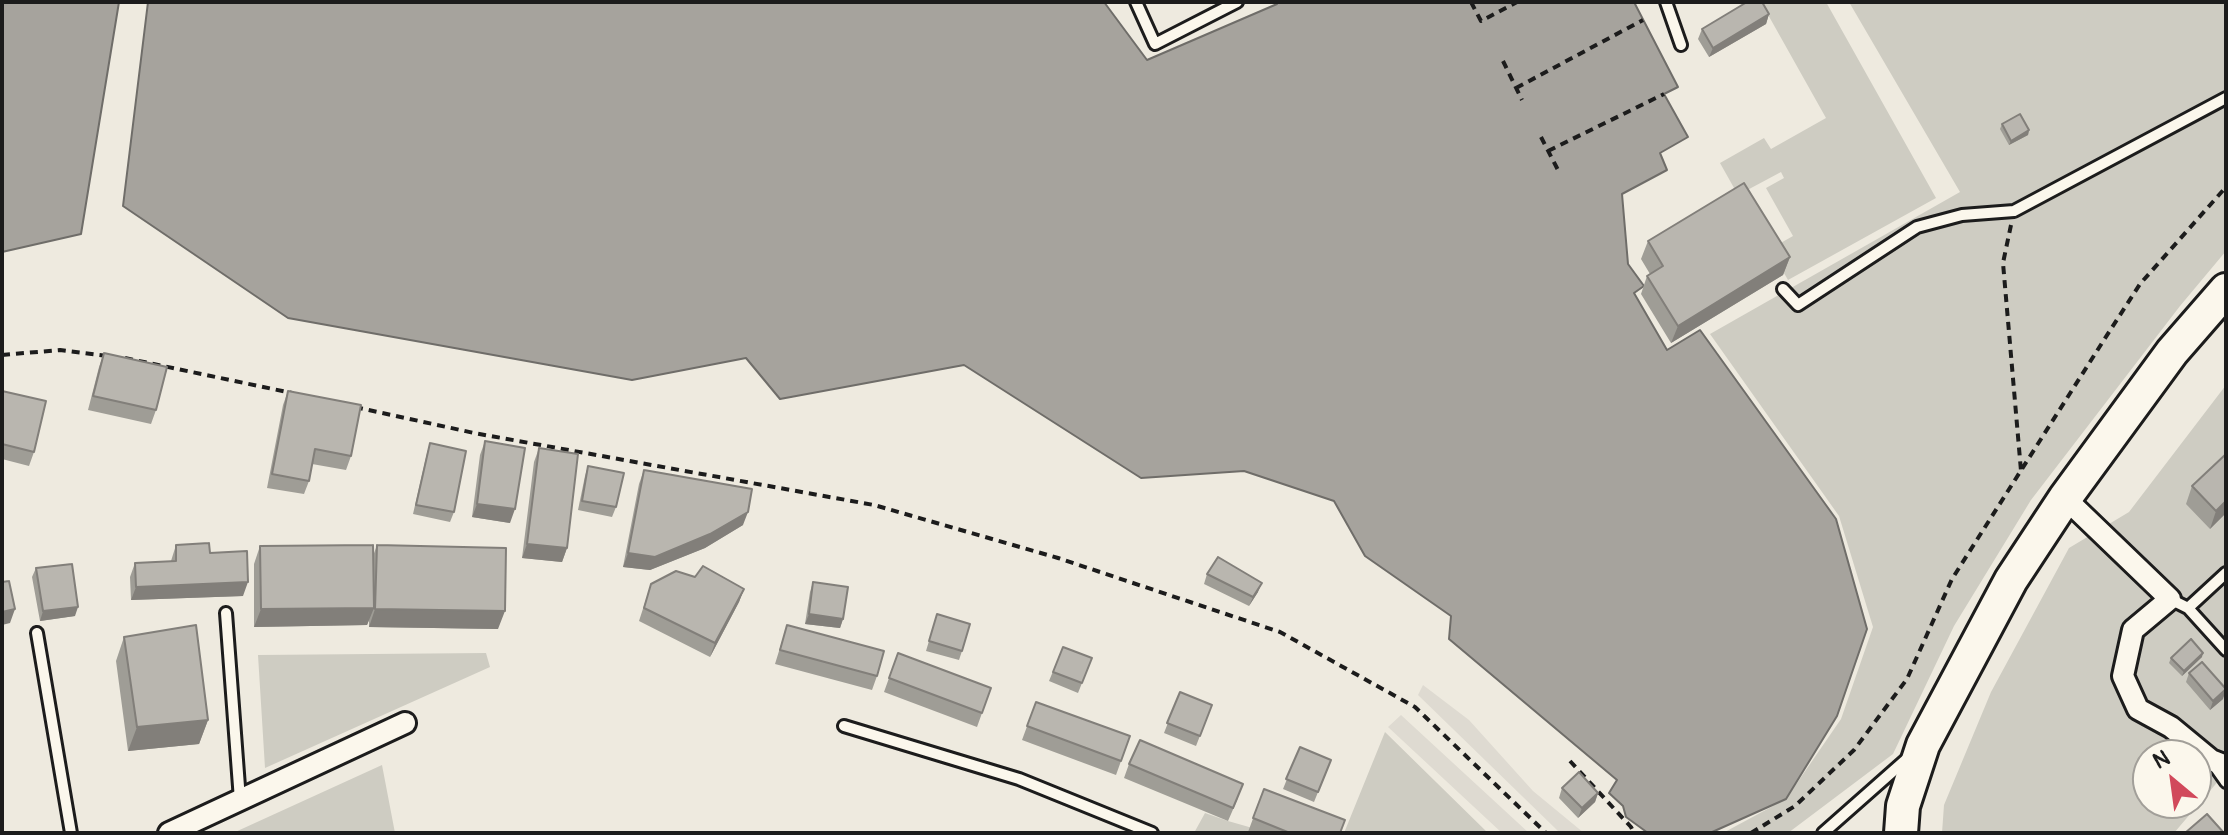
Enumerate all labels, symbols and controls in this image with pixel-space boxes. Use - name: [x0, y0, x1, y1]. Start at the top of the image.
- north arrow: [2132, 739, 2212, 819]
- text: N: [2148, 744, 2175, 776]

